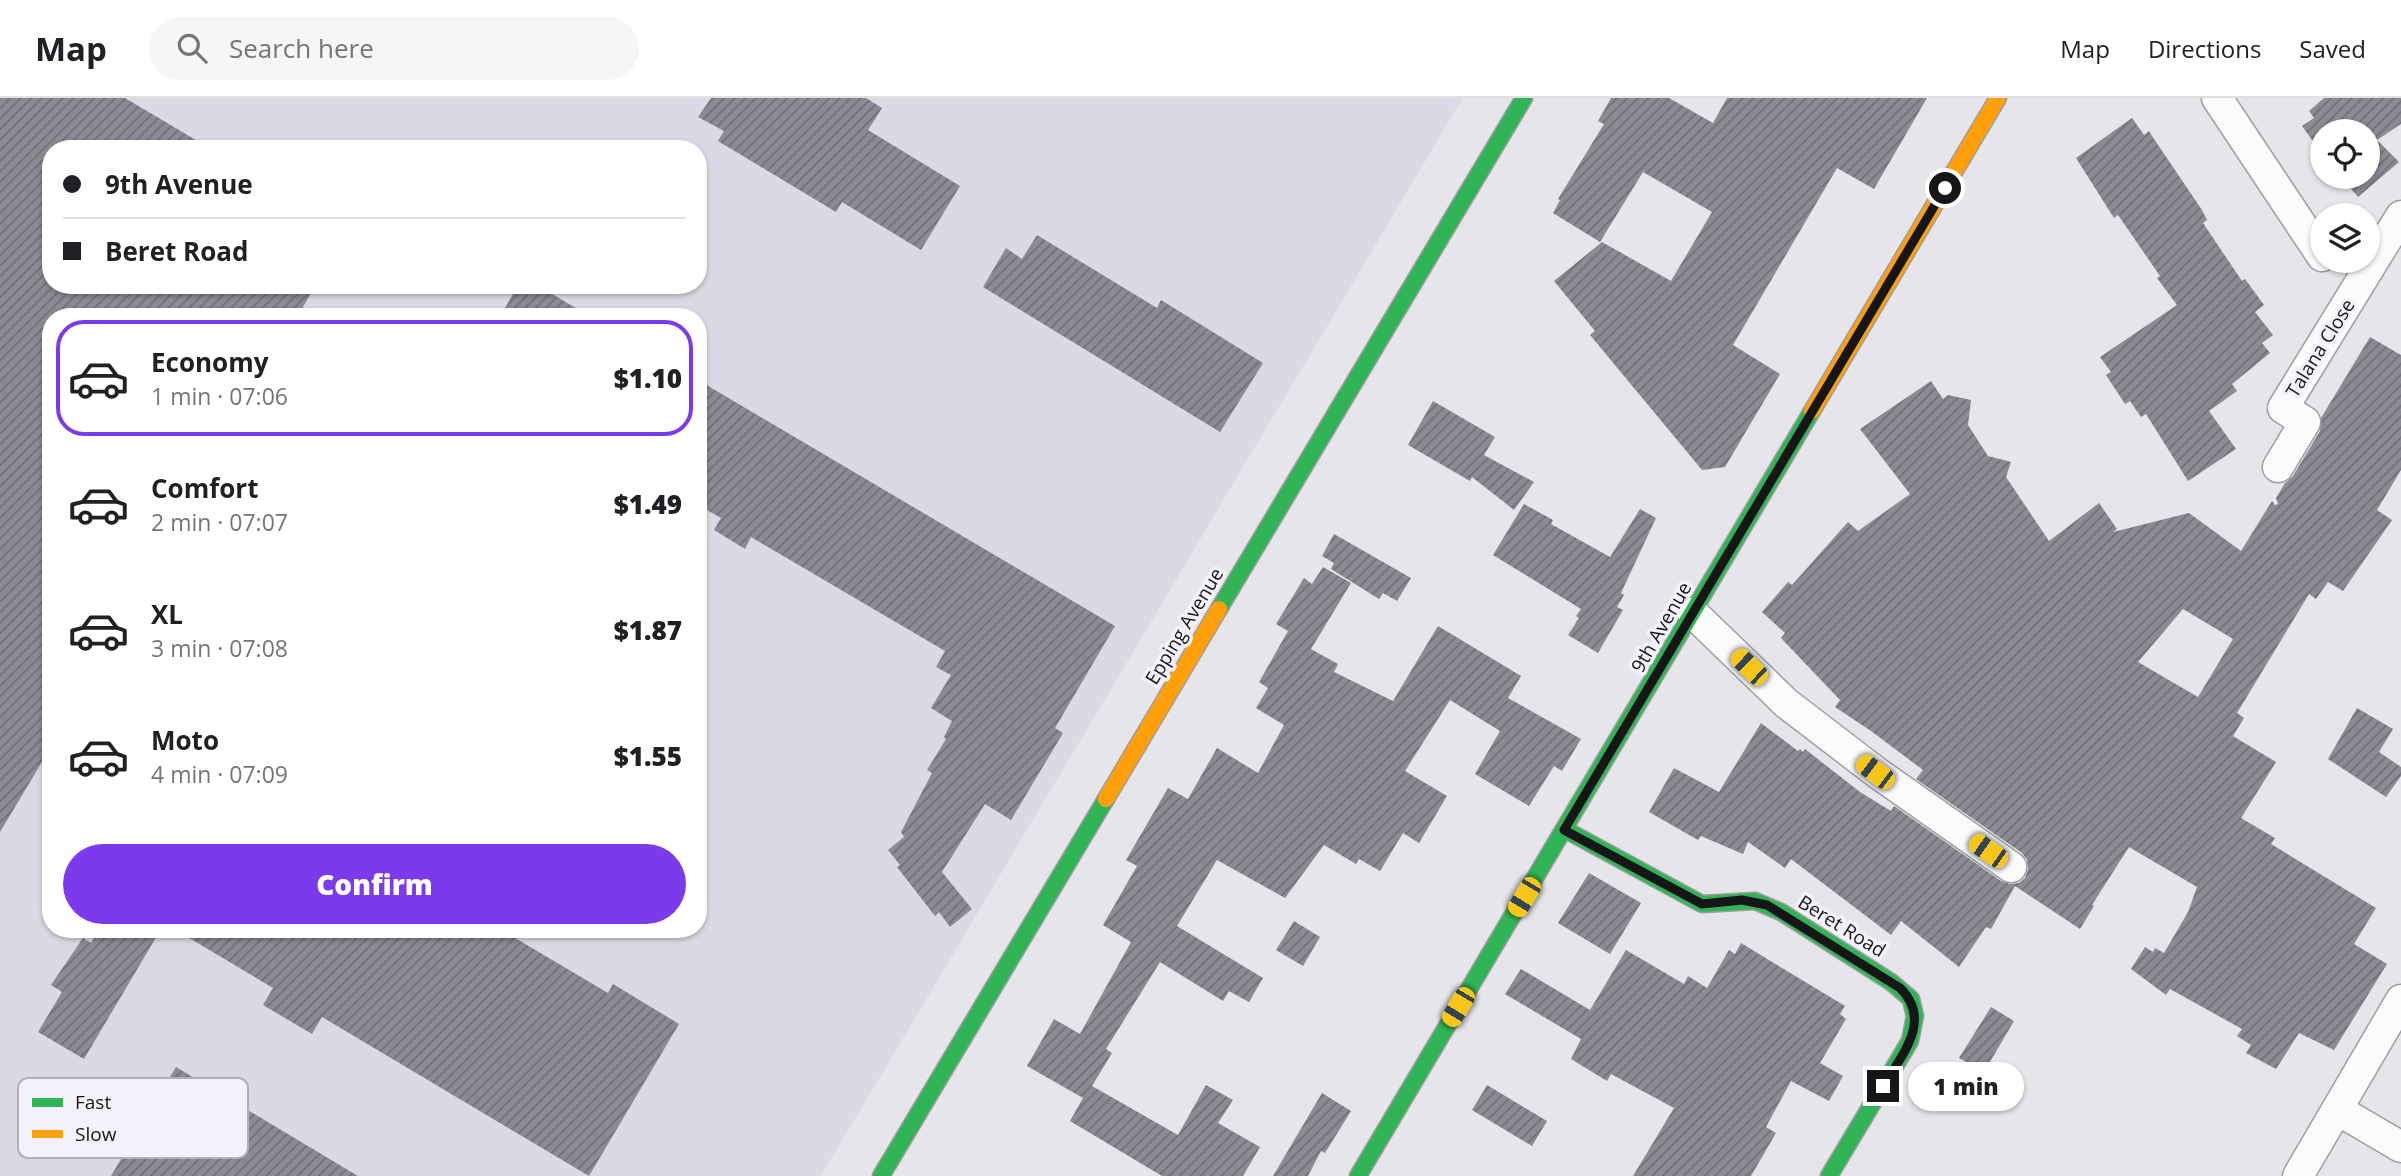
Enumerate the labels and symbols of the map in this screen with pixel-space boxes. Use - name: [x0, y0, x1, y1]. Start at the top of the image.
- route start: [1929, 172, 1961, 204]
- street label: Talana Close: [2279, 294, 2361, 402]
- street label: Epping Avenue: [1139, 563, 1229, 689]
- street label: 9th Avenue: [1625, 577, 1697, 677]
- car: [1727, 645, 1772, 689]
- car: [1852, 751, 1899, 793]
- car: [1965, 830, 2012, 872]
- car: [1505, 874, 1544, 920]
- street label: Beret Road: [1793, 889, 1891, 963]
- car: [1439, 984, 1478, 1030]
- callout: 1 min: [1908, 1062, 2023, 1110]
- route end: [1867, 1070, 1899, 1102]
- legend: [18, 1078, 248, 1158]
- text: Fast: [75, 1089, 111, 1115]
- text: Slow: [75, 1121, 117, 1147]

